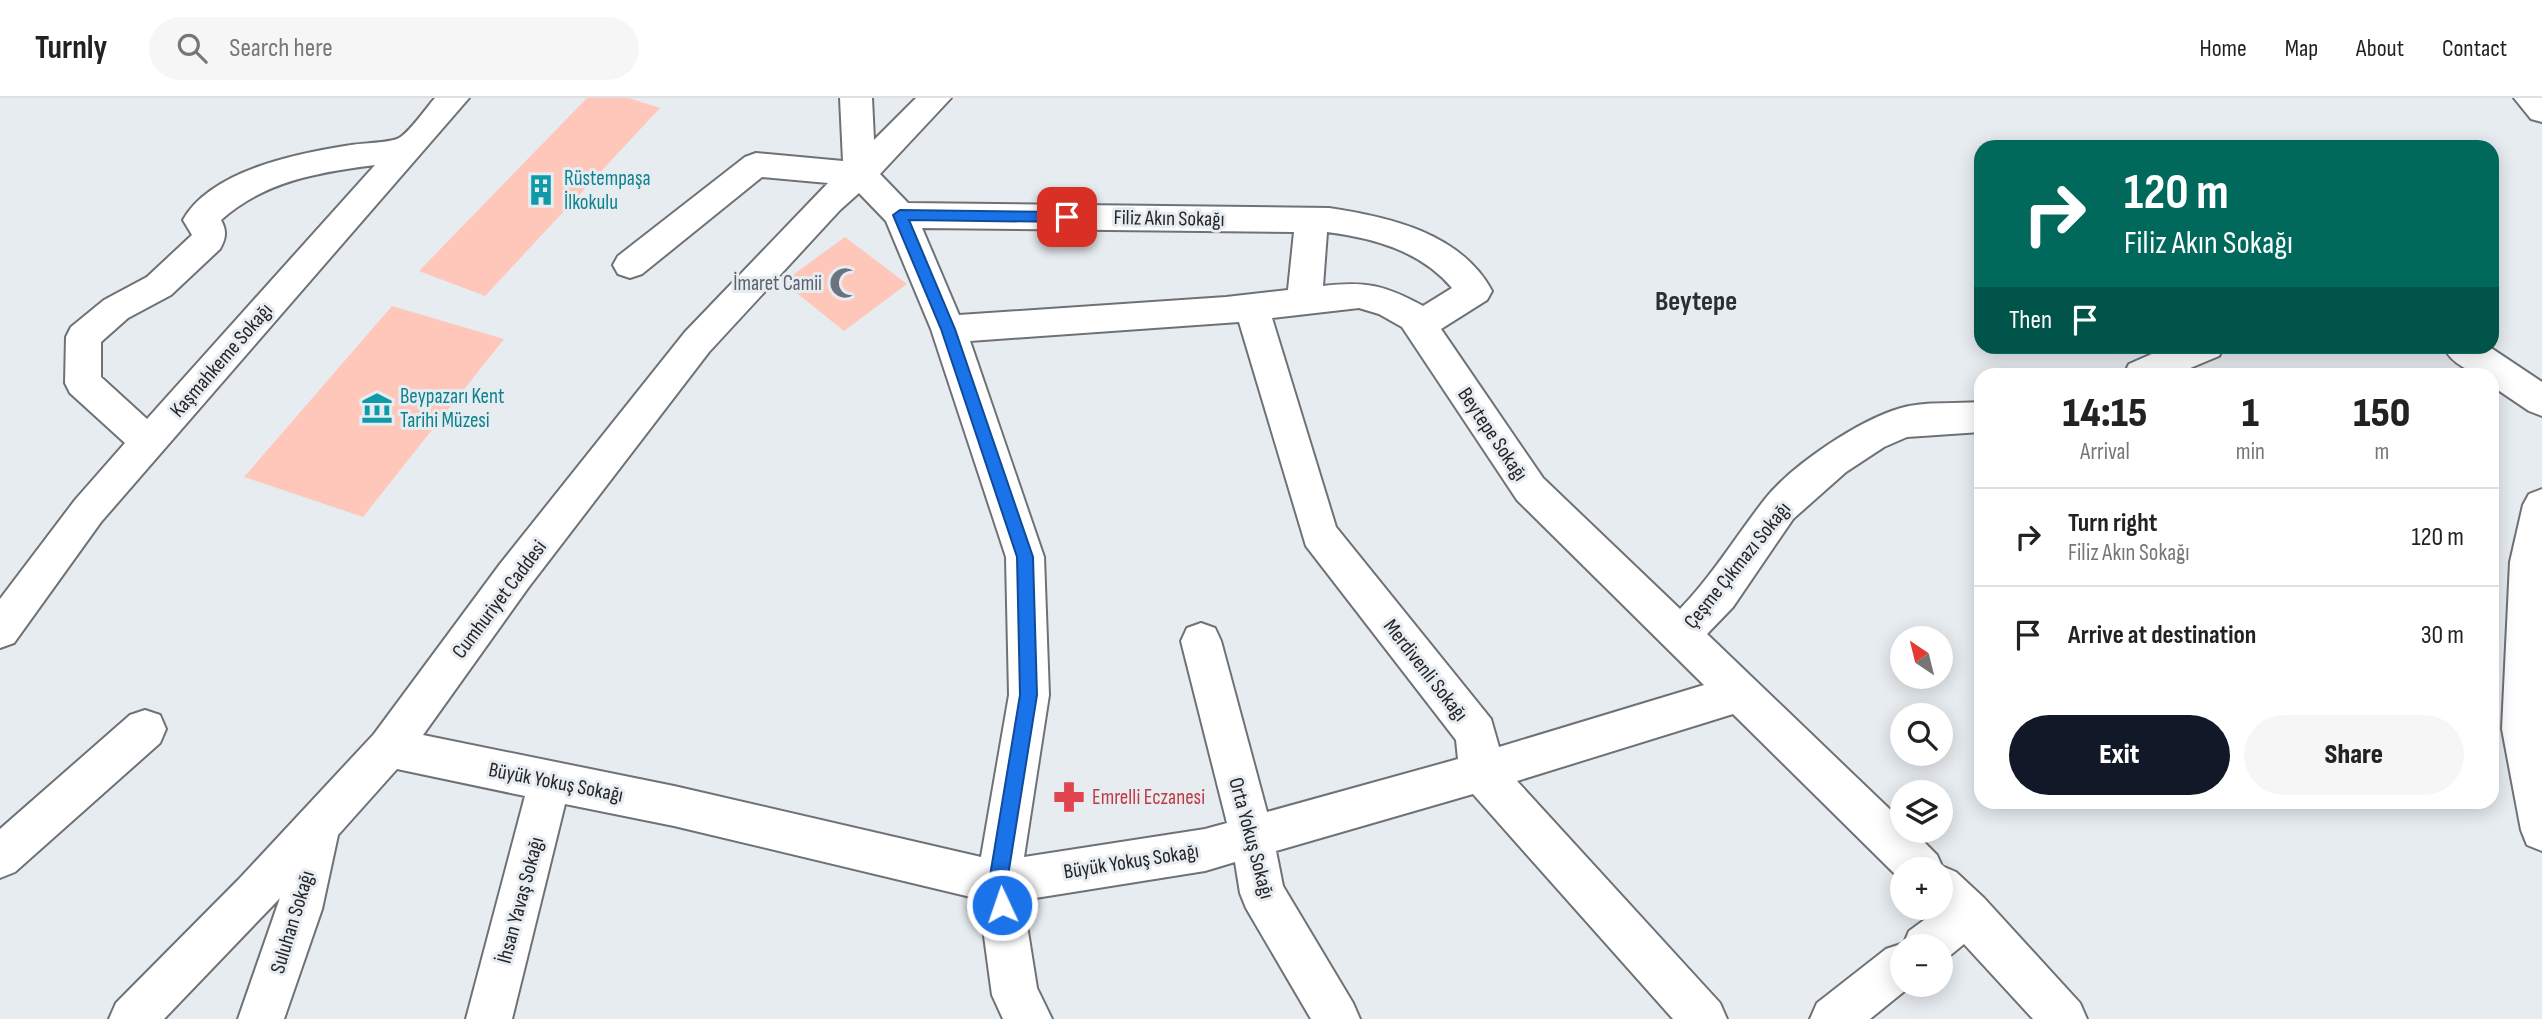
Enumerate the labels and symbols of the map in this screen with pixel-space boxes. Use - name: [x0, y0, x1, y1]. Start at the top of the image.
- place label: Rüstempaşa İlkokulu: [564, 166, 650, 215]
- building icon: Rüstempaşa İlkokulu: [524, 173, 558, 207]
- pin: [1037, 187, 1097, 247]
- street label: Filiz Akın Sokağı: [1113, 205, 1225, 232]
- mosque icon: İmaret Camii: [828, 266, 862, 300]
- place label: İmaret Camii: [733, 271, 822, 296]
- district label: Beytepe: [1655, 285, 1737, 318]
- street label: Kaşmahkeme Sokağı: [165, 298, 278, 423]
- street label: Beytepe Sokağı: [1452, 383, 1533, 486]
- place label: Beypazarı Kent Tarihi Müzesi: [400, 384, 505, 433]
- museum icon: Beypazarı Kent Tarihi Müzesi: [360, 391, 394, 425]
- street label: Çeşme Çıkmazı Sokağı: [1679, 497, 1796, 634]
- street label: Cumhuriyet Caddesi: [447, 535, 552, 663]
- street label: Merdivenli Sokağı: [1378, 614, 1473, 726]
- north arrow: [1890, 626, 1953, 690]
- street label: Büyük Yokuş Sokağı: [487, 757, 625, 808]
- street label: Orta Yokuş Sokağı: [1223, 775, 1280, 902]
- pharmacy icon: Emrelli Eczanesi: [1052, 780, 1086, 814]
- place label: Emrelli Eczanesi: [1092, 785, 1205, 810]
- street label: İhsan Yavaş Sokağı: [492, 834, 549, 966]
- street label: Büyük Yokuş Sokağı: [1062, 838, 1200, 885]
- street label: Suluhan Sokağı: [265, 868, 320, 976]
- position arrow: [965, 868, 1039, 942]

